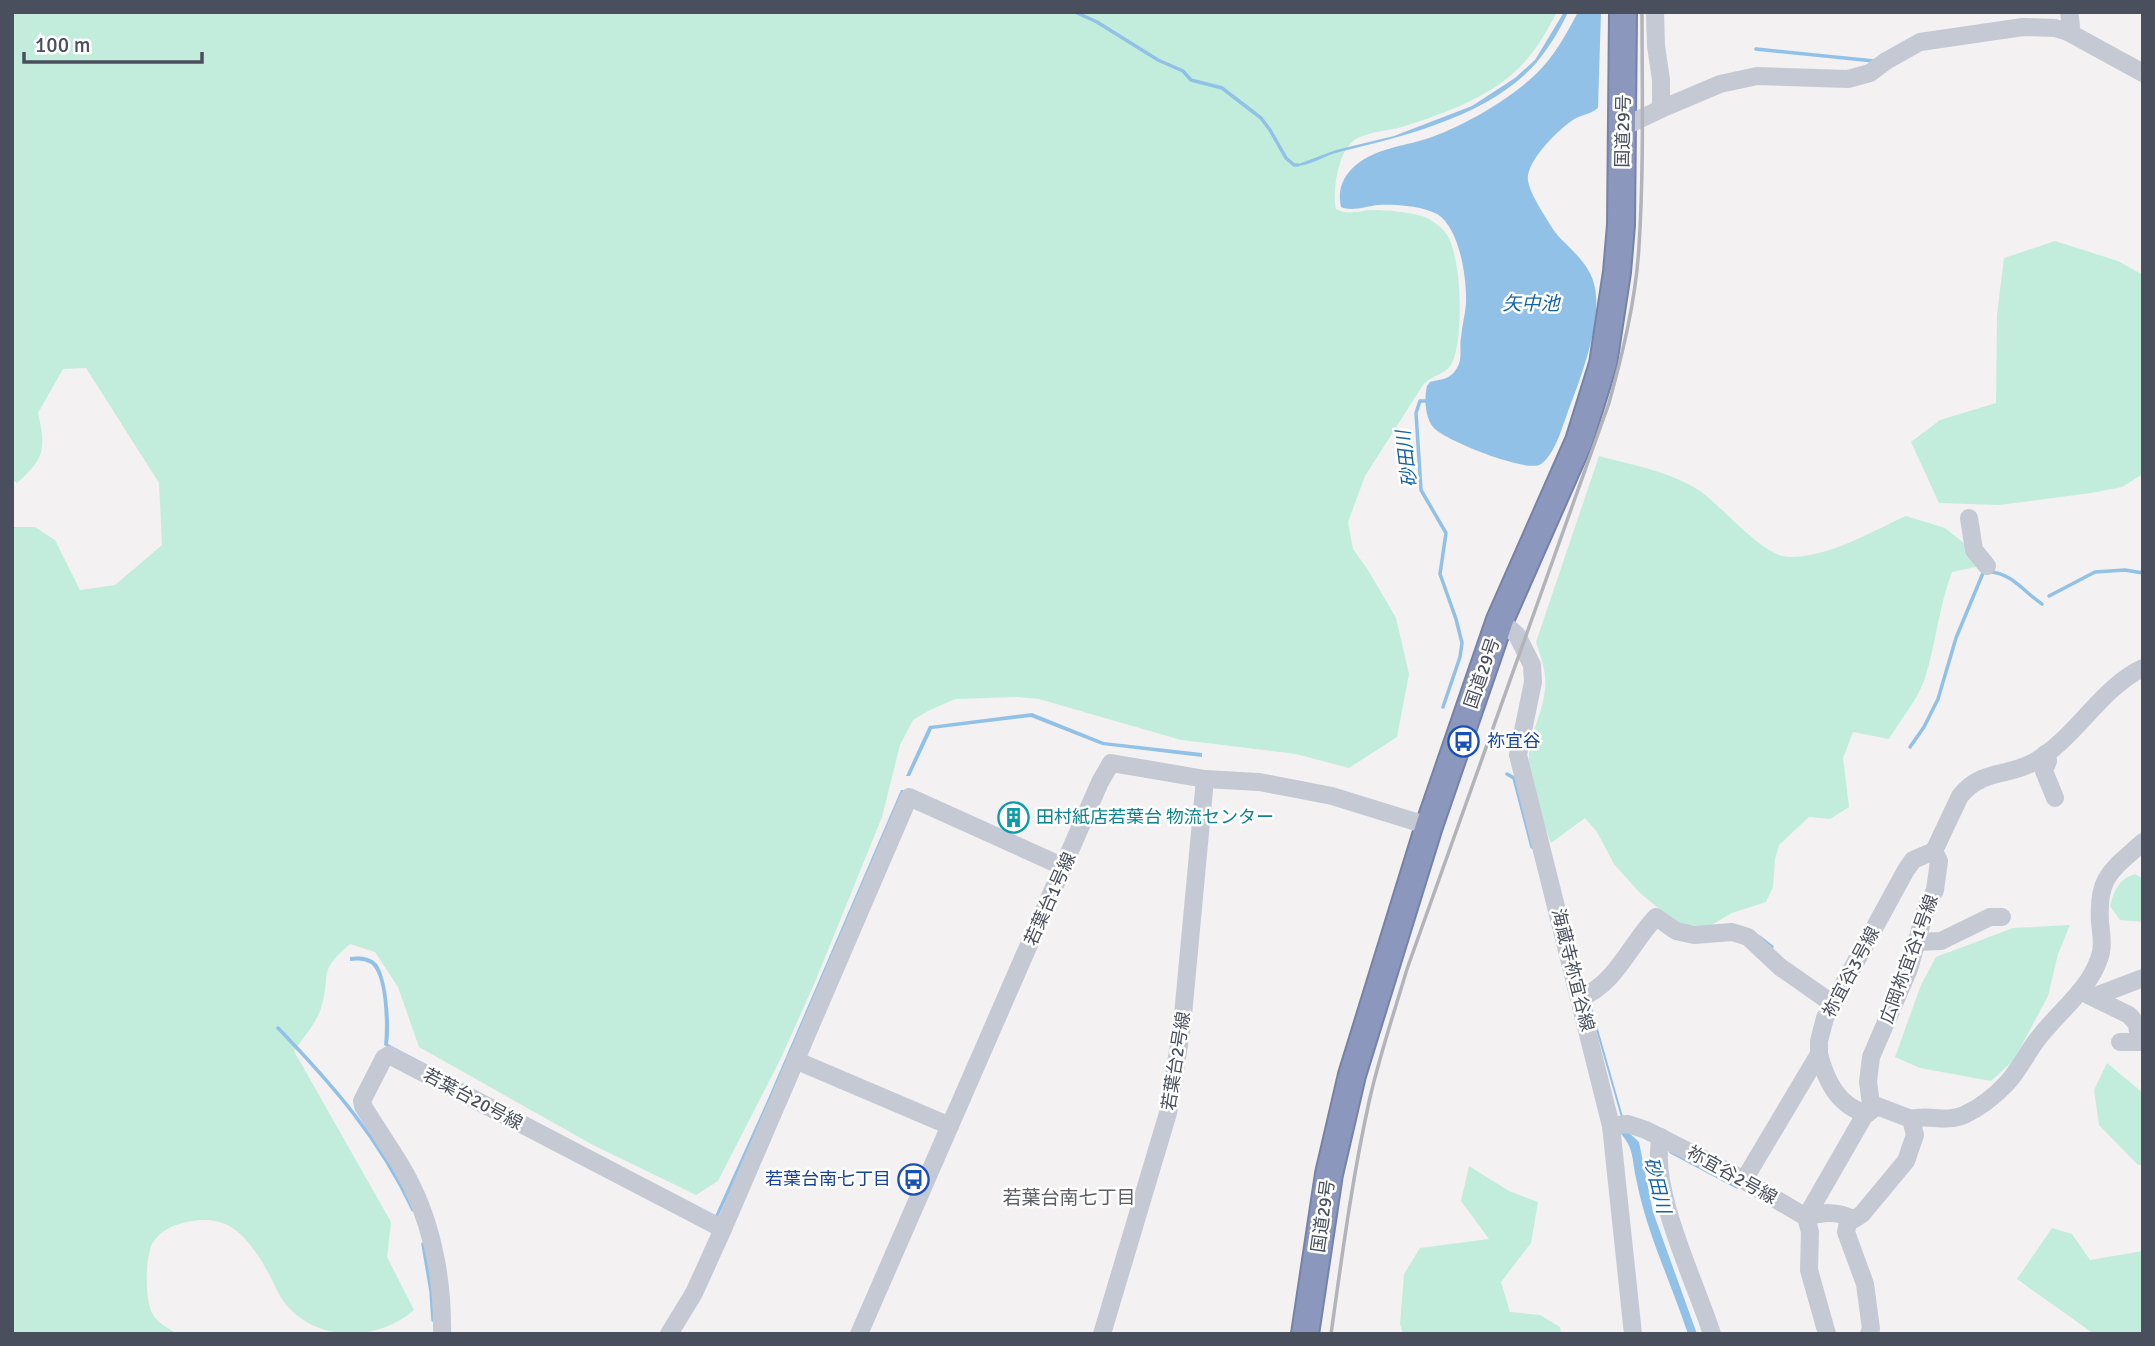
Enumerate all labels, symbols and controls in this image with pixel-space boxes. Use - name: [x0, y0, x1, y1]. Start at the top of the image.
- scale bar: [24, 21, 203, 65]
- text: 100 m: [35, 32, 90, 58]
- street label: 国道29号: [1611, 94, 1635, 168]
- water label: 矢中池: [1502, 292, 1561, 316]
- water label: 砂田川: [1391, 427, 1422, 489]
- street label: 国道29号: [1460, 635, 1504, 711]
- bus stop icon: 祢宜谷: [1447, 724, 1481, 758]
- place label: 祢宜谷: [1487, 730, 1541, 752]
- building icon: 田村紙店若葉台 物流センター: [996, 800, 1030, 834]
- place label: 田村紙店若葉台 物流センター: [1036, 806, 1274, 828]
- street label: 若葉台1号線: [1020, 849, 1080, 949]
- street label: 広岡祢宜谷1号線: [1875, 891, 1943, 1027]
- street label: 海蔵寺祢宜谷線: [1547, 906, 1599, 1034]
- street label: 祢宜谷3号線: [1818, 923, 1884, 1021]
- street label: 若葉台2号線: [1157, 1010, 1195, 1112]
- street label: 若葉台20号線: [420, 1064, 526, 1134]
- street label: 祢宜谷2号線: [1683, 1141, 1781, 1209]
- water label: 砂田川: [1638, 1155, 1676, 1218]
- bus stop icon: 若葉台南七丁目: [897, 1162, 931, 1196]
- place label: 若葉台南七丁目: [765, 1168, 891, 1190]
- street label: 国道29号: [1307, 1178, 1339, 1254]
- district label: 若葉台南七丁目: [1002, 1186, 1136, 1210]

